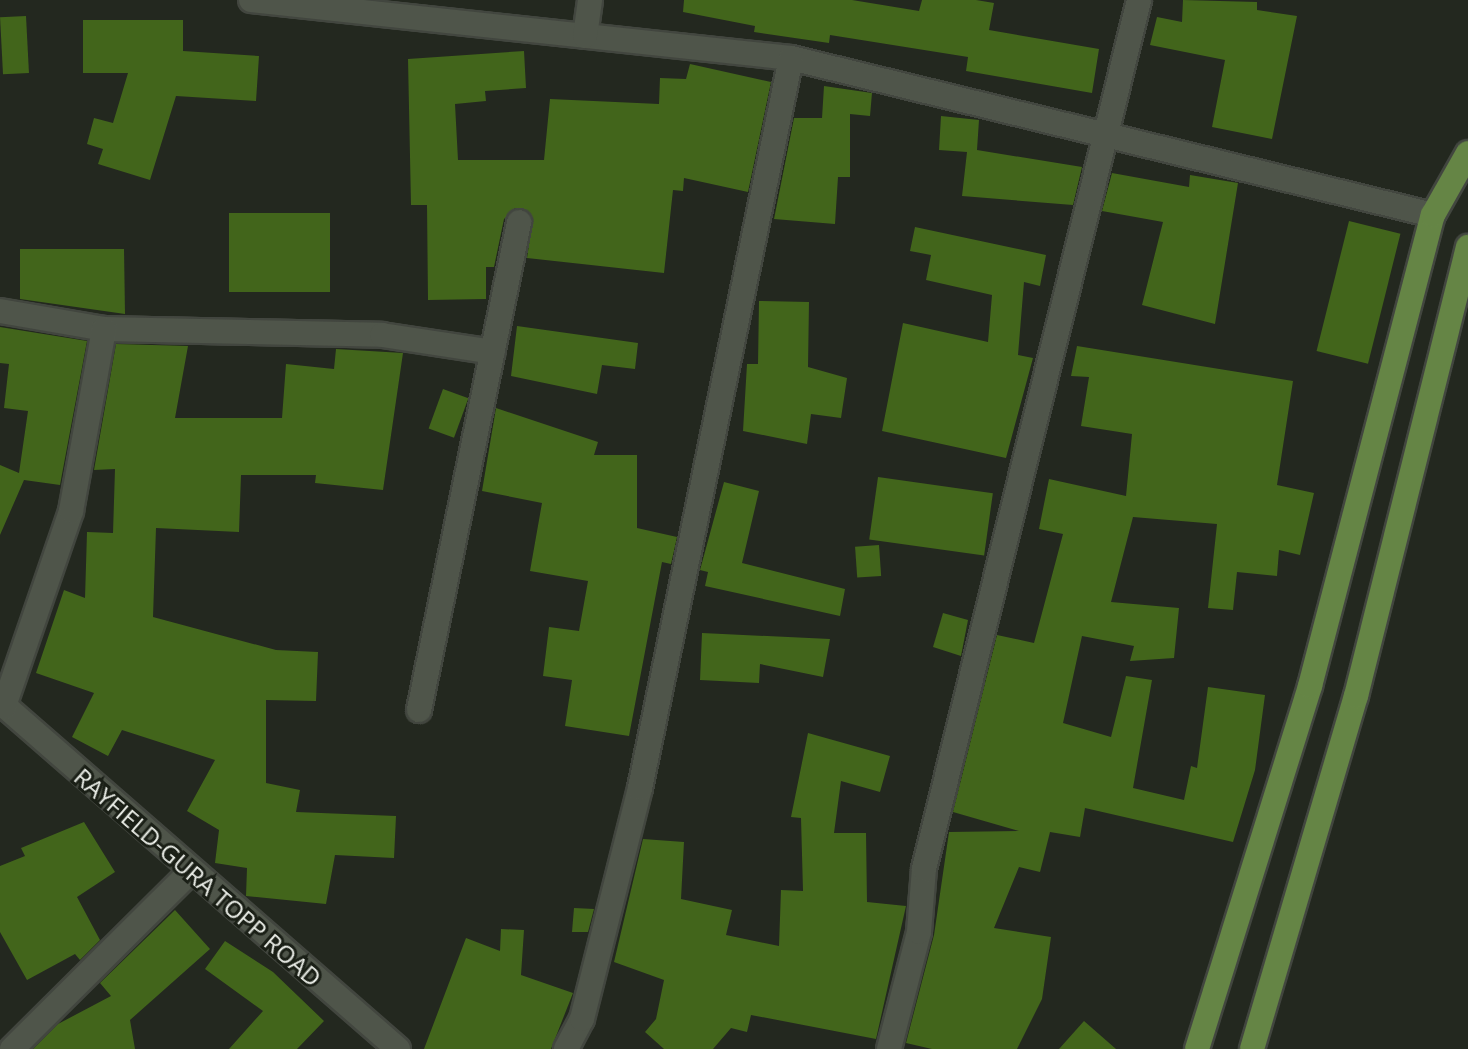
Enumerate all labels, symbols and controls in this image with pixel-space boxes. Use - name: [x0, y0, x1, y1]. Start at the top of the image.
- street label: RAYFIELD-GURA TOPP ROAD: [69, 762, 327, 992]

